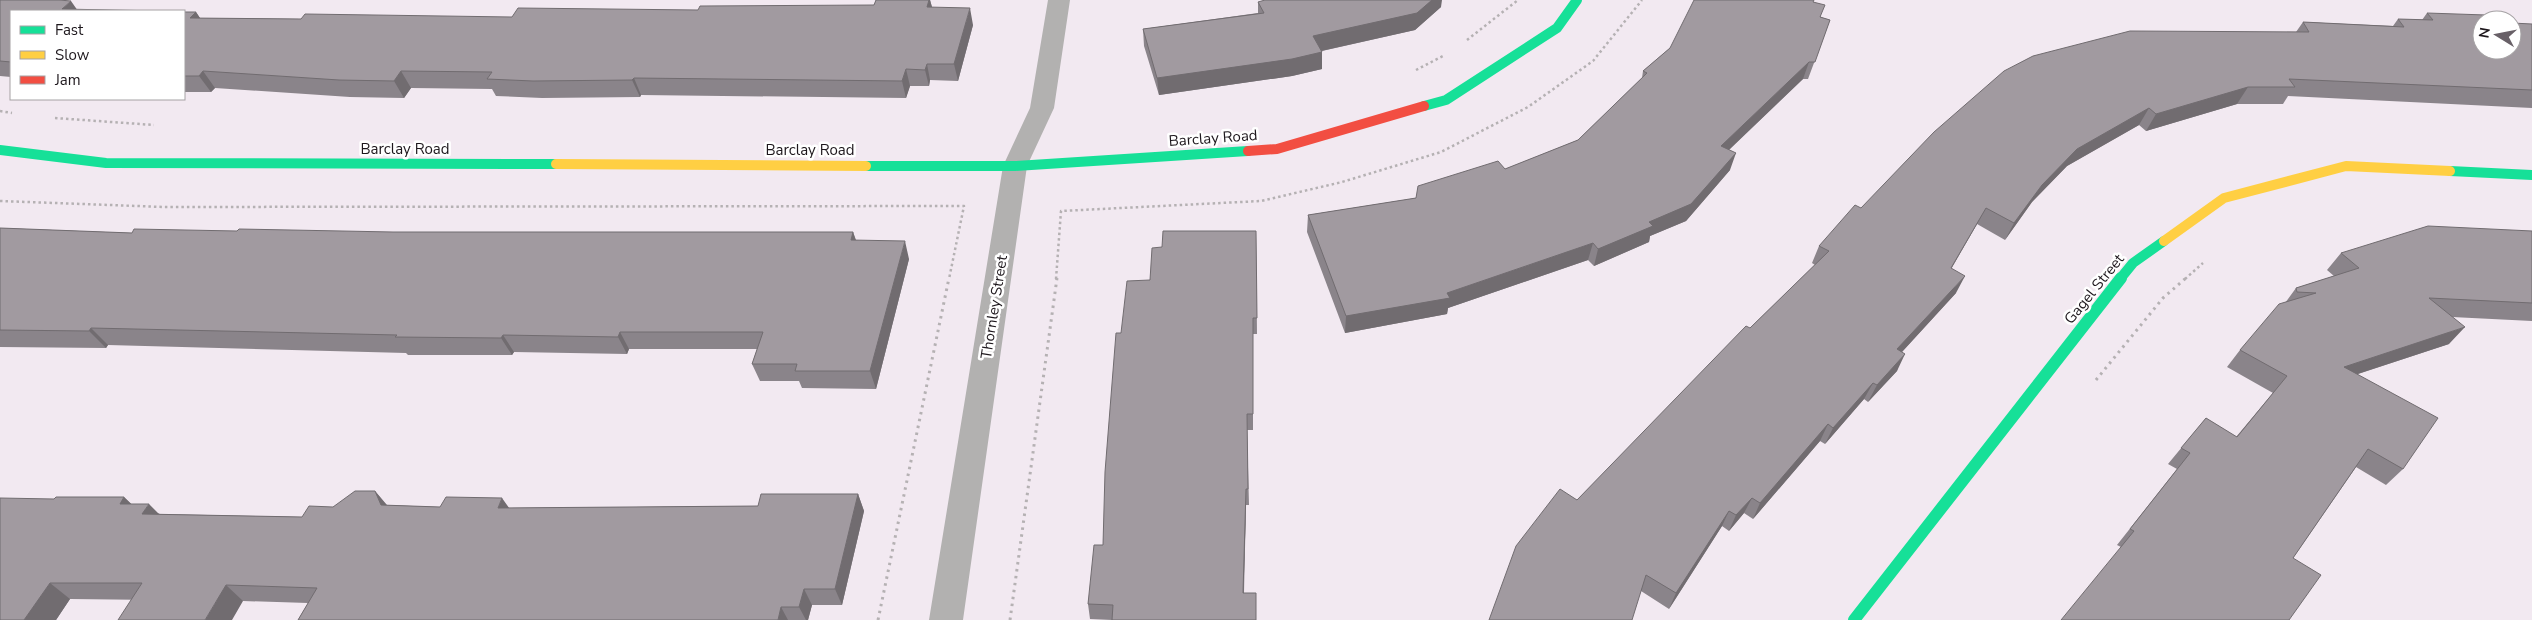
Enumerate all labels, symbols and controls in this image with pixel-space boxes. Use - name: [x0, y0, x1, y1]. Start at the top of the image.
- legend: [10, 10, 185, 100]
- north arrow: [2472, 10, 2522, 60]
- text: Fast: [55, 20, 84, 40]
- text: N: [2474, 26, 2495, 40]
- text: Slow: [55, 45, 90, 65]
- text: Jam: [54, 70, 81, 90]
- street label: Barclay Road: [1168, 125, 1258, 151]
- street label: Barclay Road: [360, 139, 450, 159]
- street label: Barclay Road: [765, 140, 855, 160]
- street label: Gagel Street: [2060, 249, 2129, 328]
- street label: Thornley Street: [976, 253, 1012, 360]

